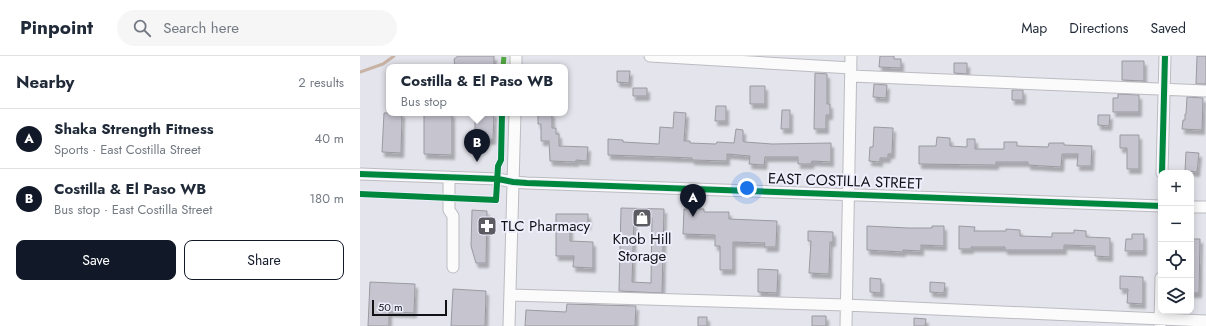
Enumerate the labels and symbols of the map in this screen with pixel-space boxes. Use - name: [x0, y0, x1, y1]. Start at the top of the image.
- pin: B: [464, 129, 490, 162]
- street label: EAST COSTILLA STREET: [768, 167, 922, 195]
- your location: [737, 178, 757, 198]
- pin: A: [680, 184, 706, 217]
- shop icon: Knob Hill Storage: [631, 207, 653, 229]
- pharmacy icon: TLC Pharmacy: [476, 215, 498, 237]
- place label: TLC Pharmacy: [501, 215, 591, 237]
- place label: Knob Hill Storage: [612, 228, 672, 267]
- scale bar: [372, 298, 447, 317]

